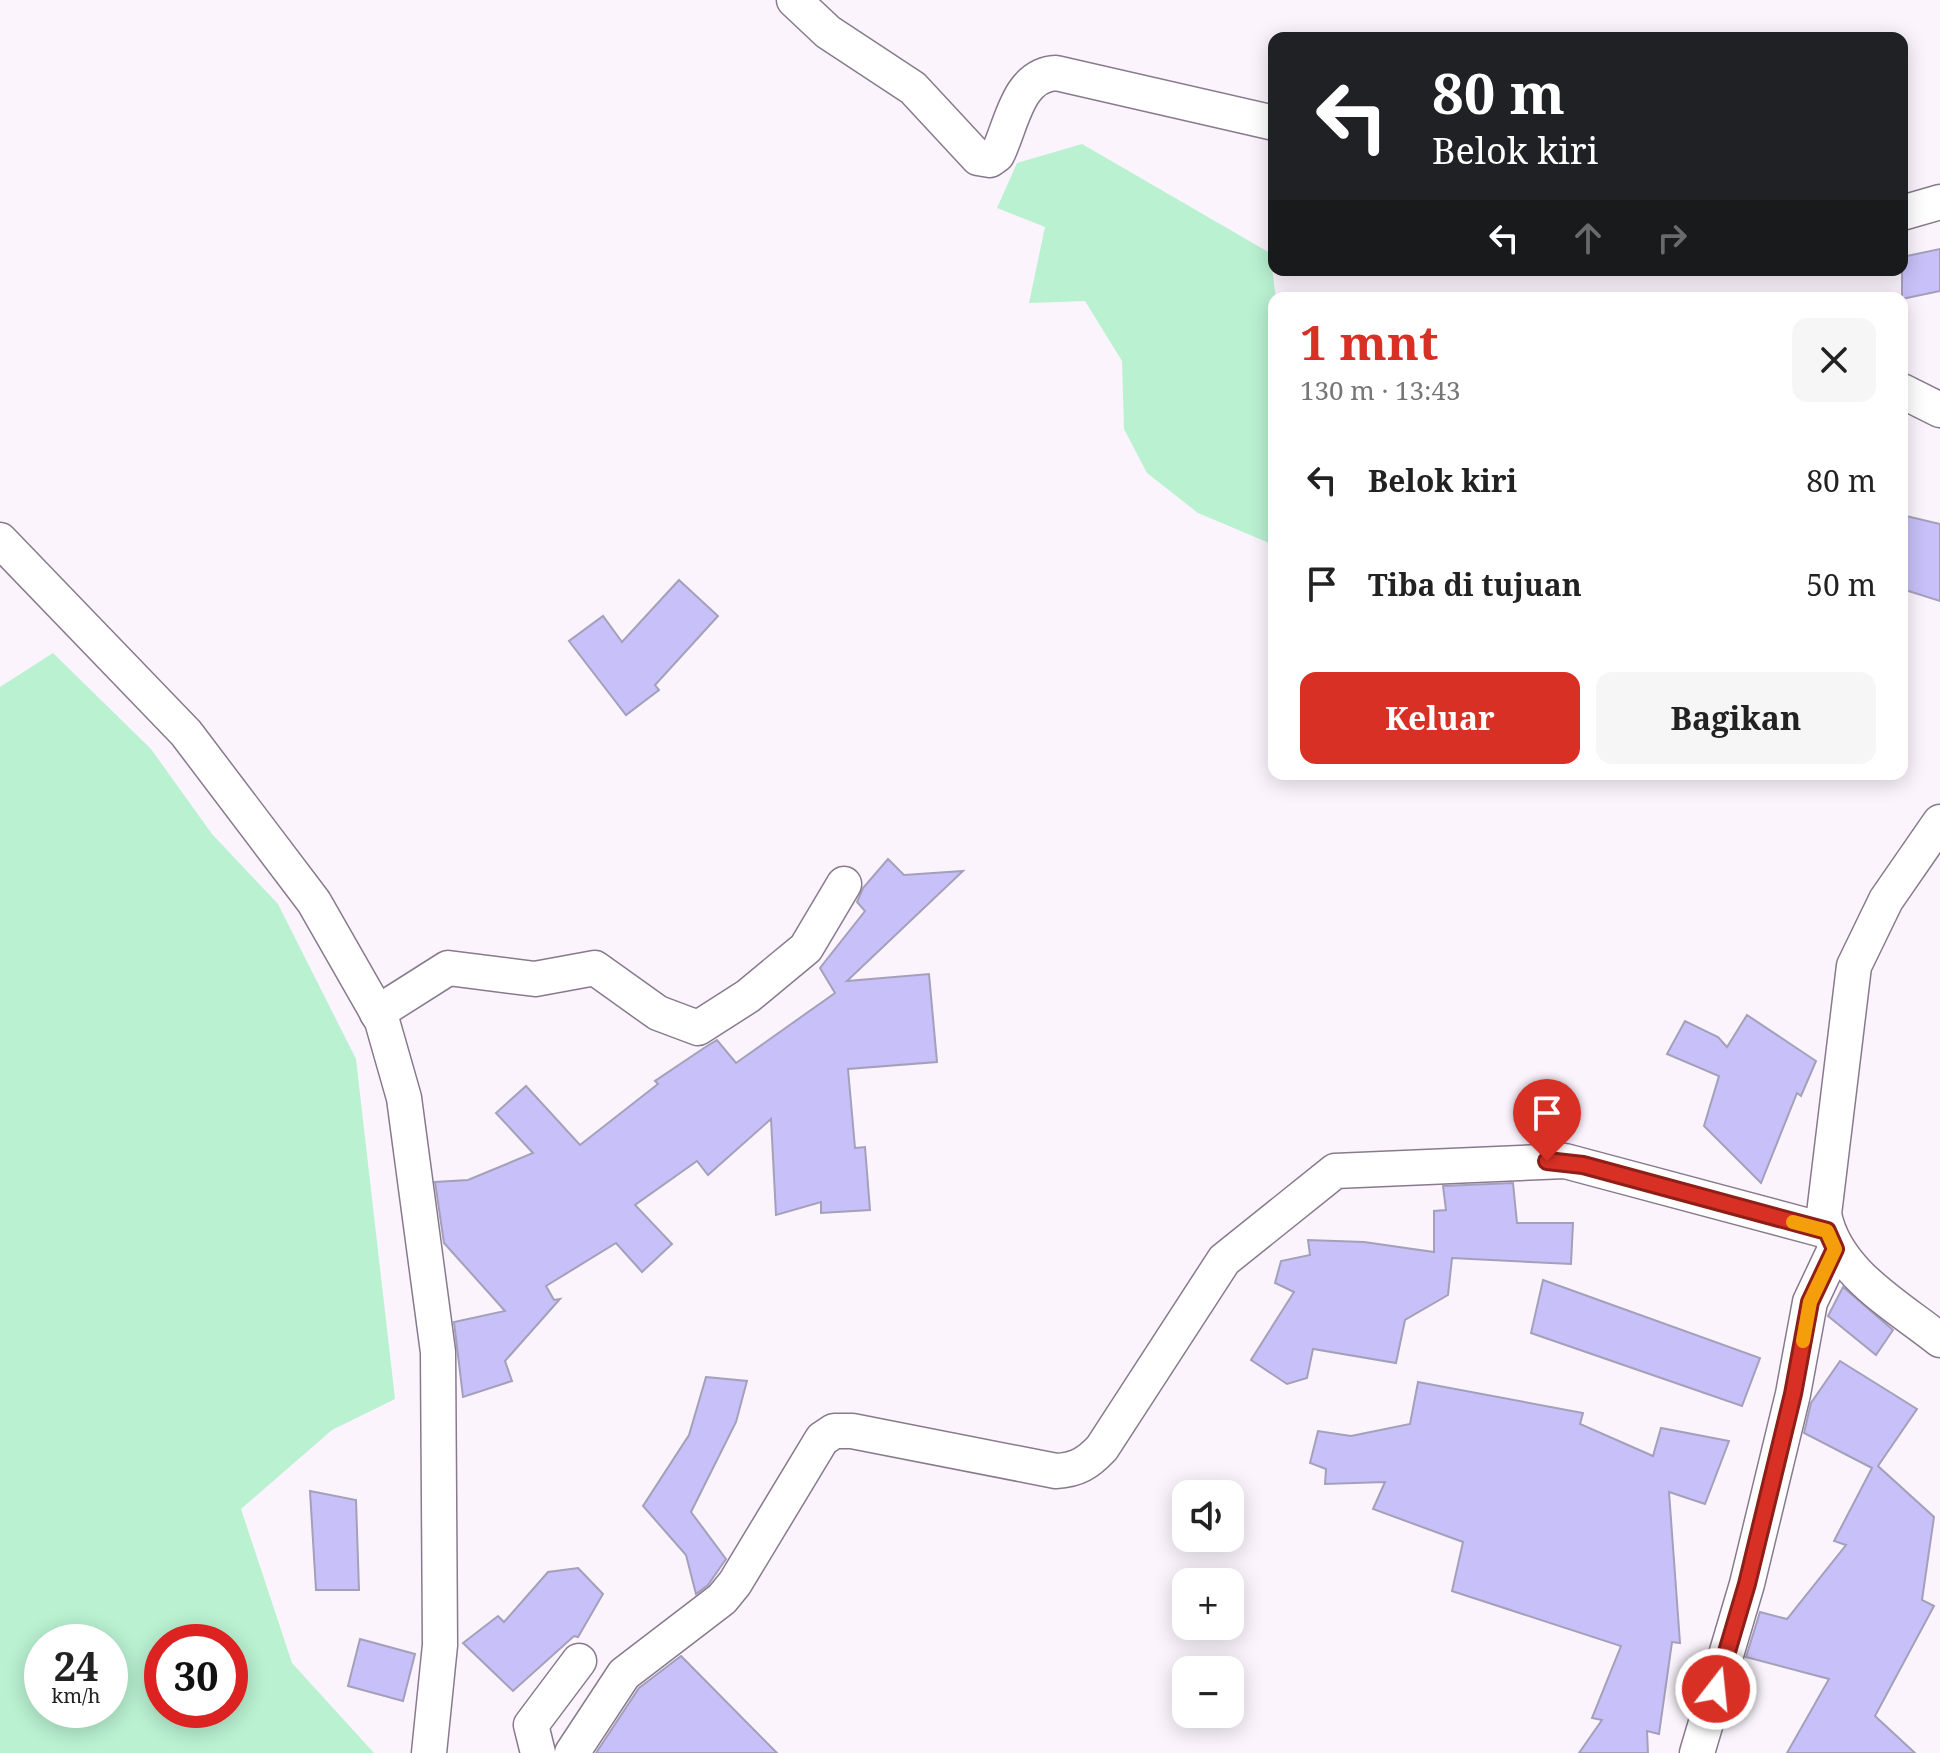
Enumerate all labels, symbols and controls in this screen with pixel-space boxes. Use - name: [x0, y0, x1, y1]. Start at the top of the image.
- text: 80 m: [1432, 54, 1565, 130]
- icon: left: [1300, 64, 1404, 168]
- text: Belok kiri: [1432, 126, 1598, 175]
- icon: left: [1482, 216, 1526, 260]
- icon: ahead: [1566, 216, 1610, 260]
- icon: right: [1650, 216, 1694, 260]
- text: 1 mnt: [1300, 309, 1438, 374]
- button: close: [1792, 318, 1876, 402]
- text: 130 m · 13:43: [1300, 372, 1461, 408]
- icon: left: [1300, 458, 1344, 502]
- text: Belok kiri: [1368, 460, 1517, 501]
- text: 80 m: [1806, 460, 1876, 501]
- icon: arrive: [1300, 562, 1344, 606]
- text: Tiba di tujuan: [1368, 564, 1582, 605]
- text: 50 m: [1806, 564, 1876, 605]
- button: Keluar: [1300, 672, 1580, 764]
- button: Bagikan: [1596, 672, 1876, 764]
- pin: [1513, 1079, 1581, 1161]
- icon: arrive: [1525, 1091, 1569, 1135]
- map controls: [1172, 1480, 1244, 1728]
- button: sound: [1172, 1480, 1244, 1552]
- button: +: [1172, 1568, 1244, 1640]
- speed limit sign: 30: [144, 1624, 248, 1728]
- text: 24: [53, 1638, 99, 1693]
- position arrow: [1674, 1647, 1758, 1731]
- button: −: [1172, 1656, 1244, 1728]
- text: km/h: [51, 1682, 101, 1709]

